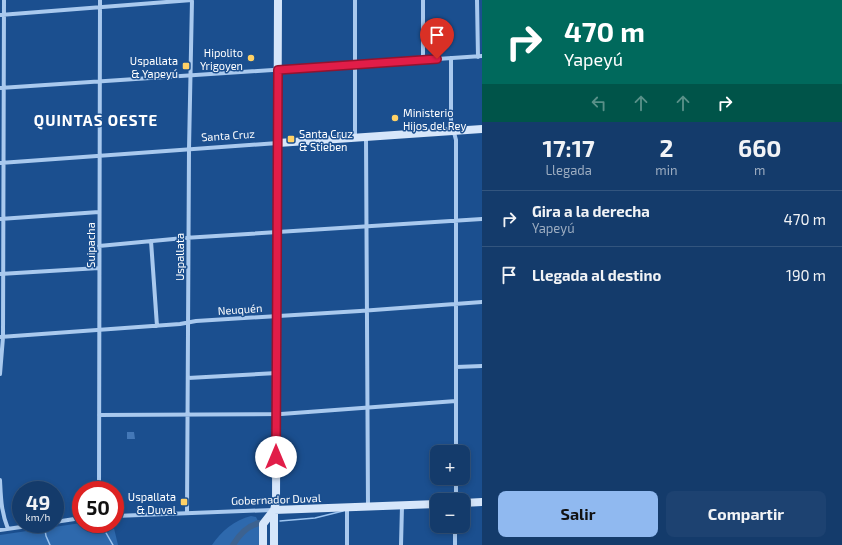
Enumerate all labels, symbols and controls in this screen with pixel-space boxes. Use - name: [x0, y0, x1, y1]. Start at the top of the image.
- text: 470 m: [564, 14, 645, 48]
- icon: right: [498, 16, 550, 68]
- pin: [420, 18, 454, 59]
- icon: arrive: [426, 24, 448, 46]
- place label: Hipolito Yrigoyen: [200, 46, 243, 72]
- text: Yapeyú: [564, 48, 623, 70]
- marker: Hipolito Yrigoyen: [246, 53, 256, 63]
- place label: Uspallata & Yapeyú: [130, 54, 178, 80]
- marker: Uspallata & Yapeyú: [181, 61, 191, 71]
- icon: left: [588, 92, 610, 114]
- icon: ahead: [630, 92, 652, 114]
- icon: ahead: [672, 92, 694, 114]
- icon: right: [714, 92, 736, 114]
- place label: Ministerio Hijos del Rey: [403, 106, 466, 133]
- district label: QUINTAS OESTE: [34, 111, 158, 130]
- marker: Ministerio Hijos del Rey: [390, 113, 400, 123]
- street label: Santa Cruz: [201, 127, 256, 143]
- place label: Santa Cruz & Stieben: [299, 127, 353, 153]
- text: 17:17: [543, 133, 595, 162]
- text: 2: [659, 133, 673, 162]
- text: 660: [738, 133, 781, 162]
- marker: Santa Cruz & Stieben: [286, 134, 296, 144]
- text: Llegada: [545, 162, 592, 178]
- text: min: [655, 162, 677, 178]
- text: m: [754, 162, 765, 178]
- text: Gira a la derecha: [532, 202, 650, 220]
- icon: right: [498, 208, 520, 230]
- text: 470 m: [784, 210, 826, 228]
- text: Yapeyú: [532, 220, 575, 236]
- street label: Suipacha: [84, 222, 97, 268]
- street label: Uspallata: [173, 233, 186, 281]
- icon: arrive: [498, 264, 520, 286]
- text: Llegada al destino: [532, 266, 661, 284]
- text: 190 m: [786, 266, 826, 284]
- street label: Neuquén: [217, 301, 263, 317]
- position arrow: [255, 436, 297, 478]
- map controls: [430, 445, 470, 533]
- button: +: [430, 445, 470, 485]
- speed limit sign: 50: [72, 481, 124, 533]
- text: 49: [26, 490, 50, 514]
- place label: Uspallata & Duval: [128, 490, 177, 516]
- street label: Gobernador Duval: [231, 491, 322, 507]
- button: Salir: [498, 491, 658, 537]
- button: Compartir: [666, 491, 826, 537]
- button: −: [430, 493, 470, 533]
- marker: Uspallata & Duval: [179, 497, 189, 507]
- text: km/h: [26, 511, 50, 523]

